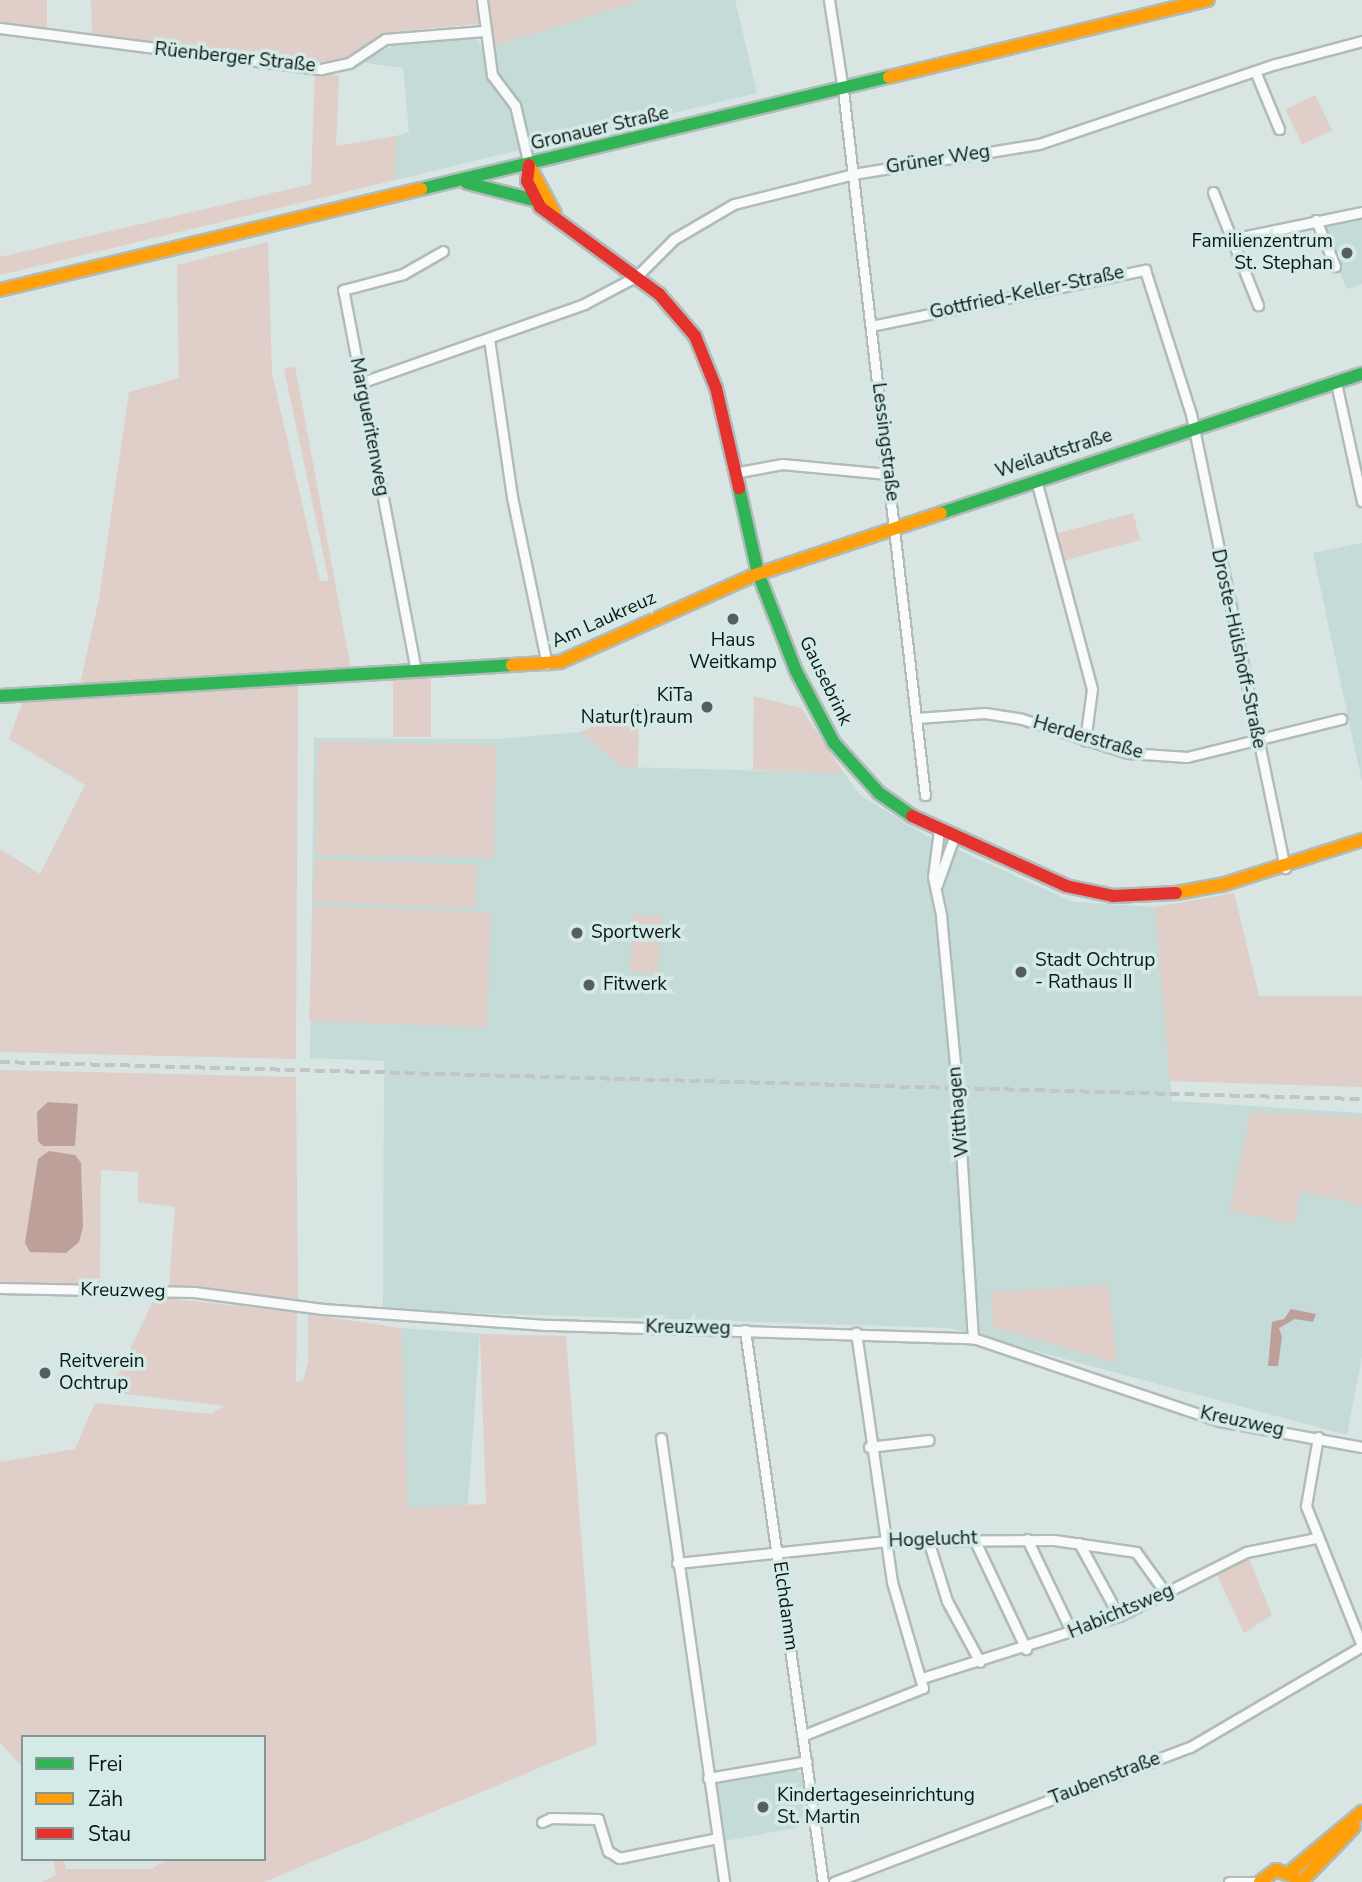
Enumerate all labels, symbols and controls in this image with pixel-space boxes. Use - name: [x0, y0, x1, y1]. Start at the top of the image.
- street label: Rüenberger Straße: [153, 38, 317, 78]
- street label: Gronauer Straße: [529, 102, 671, 156]
- street label: Grüner Weg: [884, 141, 992, 179]
- place label: Familienzentrum St. Stephan: [1191, 231, 1333, 275]
- marker: Familienzentrum St. Stephan: [1339, 245, 1355, 261]
- street label: Gottfried-Keller-Straße: [928, 261, 1126, 325]
- street label: Margueritenweg: [344, 356, 394, 498]
- street label: Lessingstraße: [866, 381, 904, 503]
- street label: Weilautstraße: [993, 424, 1115, 484]
- street label: Droste-Hülshoff-Straße: [1206, 547, 1270, 751]
- street label: Am Laukreuz: [548, 587, 660, 653]
- marker: Haus Weitkamp: [725, 611, 741, 627]
- place label: Haus Weitkamp: [689, 630, 777, 674]
- street label: Gausebrink: [794, 633, 856, 729]
- place label: KiTa Natur(t)raum: [581, 685, 693, 729]
- marker: KiTa Natur(t)raum: [699, 699, 715, 715]
- street label: Herderstraße: [1030, 711, 1146, 765]
- place label: Sportwerk: [591, 922, 681, 944]
- marker: Sportwerk: [569, 925, 585, 941]
- place label: Stadt Ochtrup - Rathaus II: [1035, 950, 1155, 994]
- marker: Stadt Ochtrup - Rathaus II: [1013, 964, 1029, 980]
- place label: Fitwerk: [603, 974, 667, 996]
- marker: Fitwerk: [581, 977, 597, 993]
- street label: Witthagen: [944, 1066, 974, 1158]
- street label: Kreuzweg: [80, 1279, 166, 1303]
- street label: Kreuzweg: [645, 1316, 731, 1340]
- place label: Reitverein Ochtrup: [59, 1351, 145, 1395]
- marker: Reitverein Ochtrup: [37, 1365, 53, 1381]
- street label: Kreuzweg: [1198, 1402, 1286, 1442]
- street label: Hogelucht: [888, 1527, 978, 1553]
- street label: Elchdamm: [767, 1560, 803, 1652]
- street label: Habichtsweg: [1065, 1580, 1177, 1644]
- legend: [21, 1735, 266, 1861]
- street label: Taubenstraße: [1046, 1747, 1164, 1811]
- text: Frei: [88, 1750, 123, 1778]
- text: Zäh: [88, 1785, 123, 1813]
- place label: Kindertageseinrichtung St. Martin: [777, 1785, 975, 1829]
- marker: Kindertageseinrichtung St. Martin: [755, 1799, 771, 1815]
- text: Stau: [88, 1820, 131, 1848]

